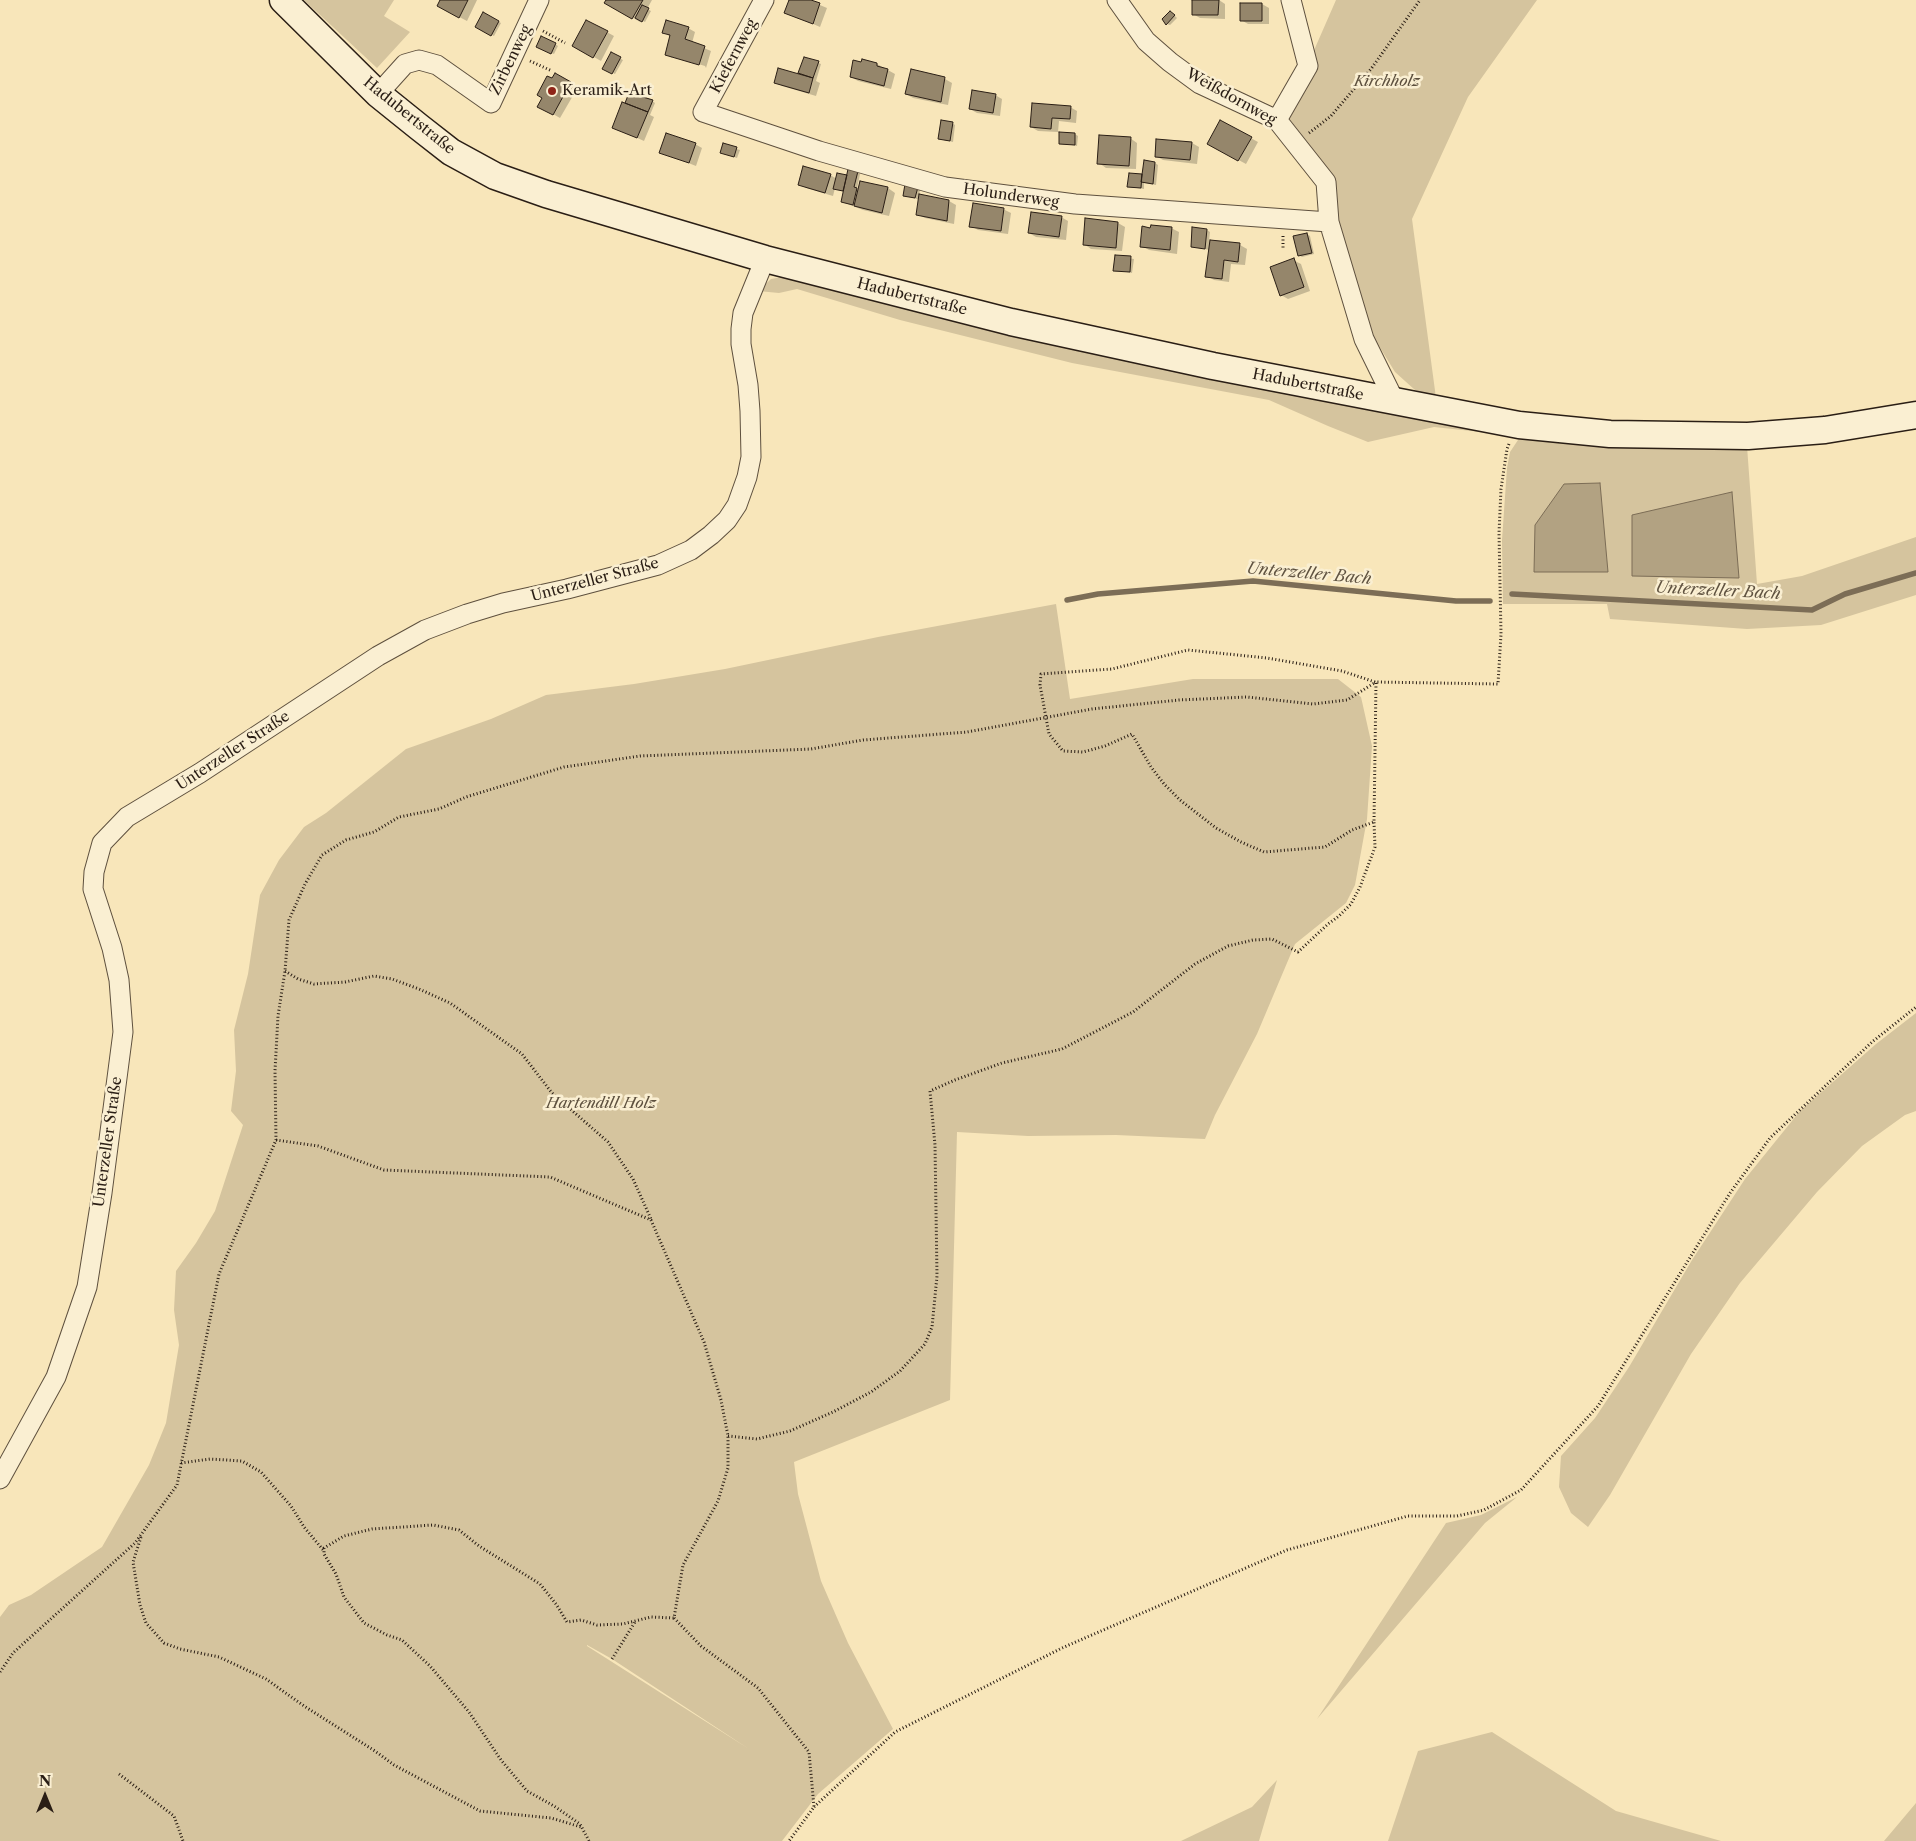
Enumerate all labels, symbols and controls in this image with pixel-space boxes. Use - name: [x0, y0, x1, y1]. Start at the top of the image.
- street label: Kiefernweg: [707, 16, 761, 96]
- street label: Zirbenweg: [486, 22, 536, 98]
- street label: Weißdornweg: [1183, 65, 1279, 129]
- park label: Kirchholz: [1354, 73, 1420, 91]
- street label: Hadubertstraße: [359, 74, 459, 158]
- place label: Keramik-Art: [562, 82, 652, 100]
- marker: Keramik-Art: [546, 85, 558, 97]
- street label: Holunderweg: [962, 180, 1060, 212]
- street label: Hadubertstraße: [855, 275, 969, 319]
- street label: Hadubertstraße: [1251, 365, 1365, 405]
- street label: Unterzeller Straße: [529, 554, 661, 606]
- water label: Unterzeller Bach: [1246, 559, 1372, 589]
- water label: Unterzeller Bach: [1655, 578, 1781, 604]
- street label: Unterzeller Straße: [173, 708, 293, 794]
- street label: Unterzeller Straße: [90, 1076, 126, 1208]
- park label: Hartendill Holz: [546, 1095, 656, 1113]
- north arrow: [20, 1771, 70, 1821]
- text: N: [39, 1772, 51, 1790]

